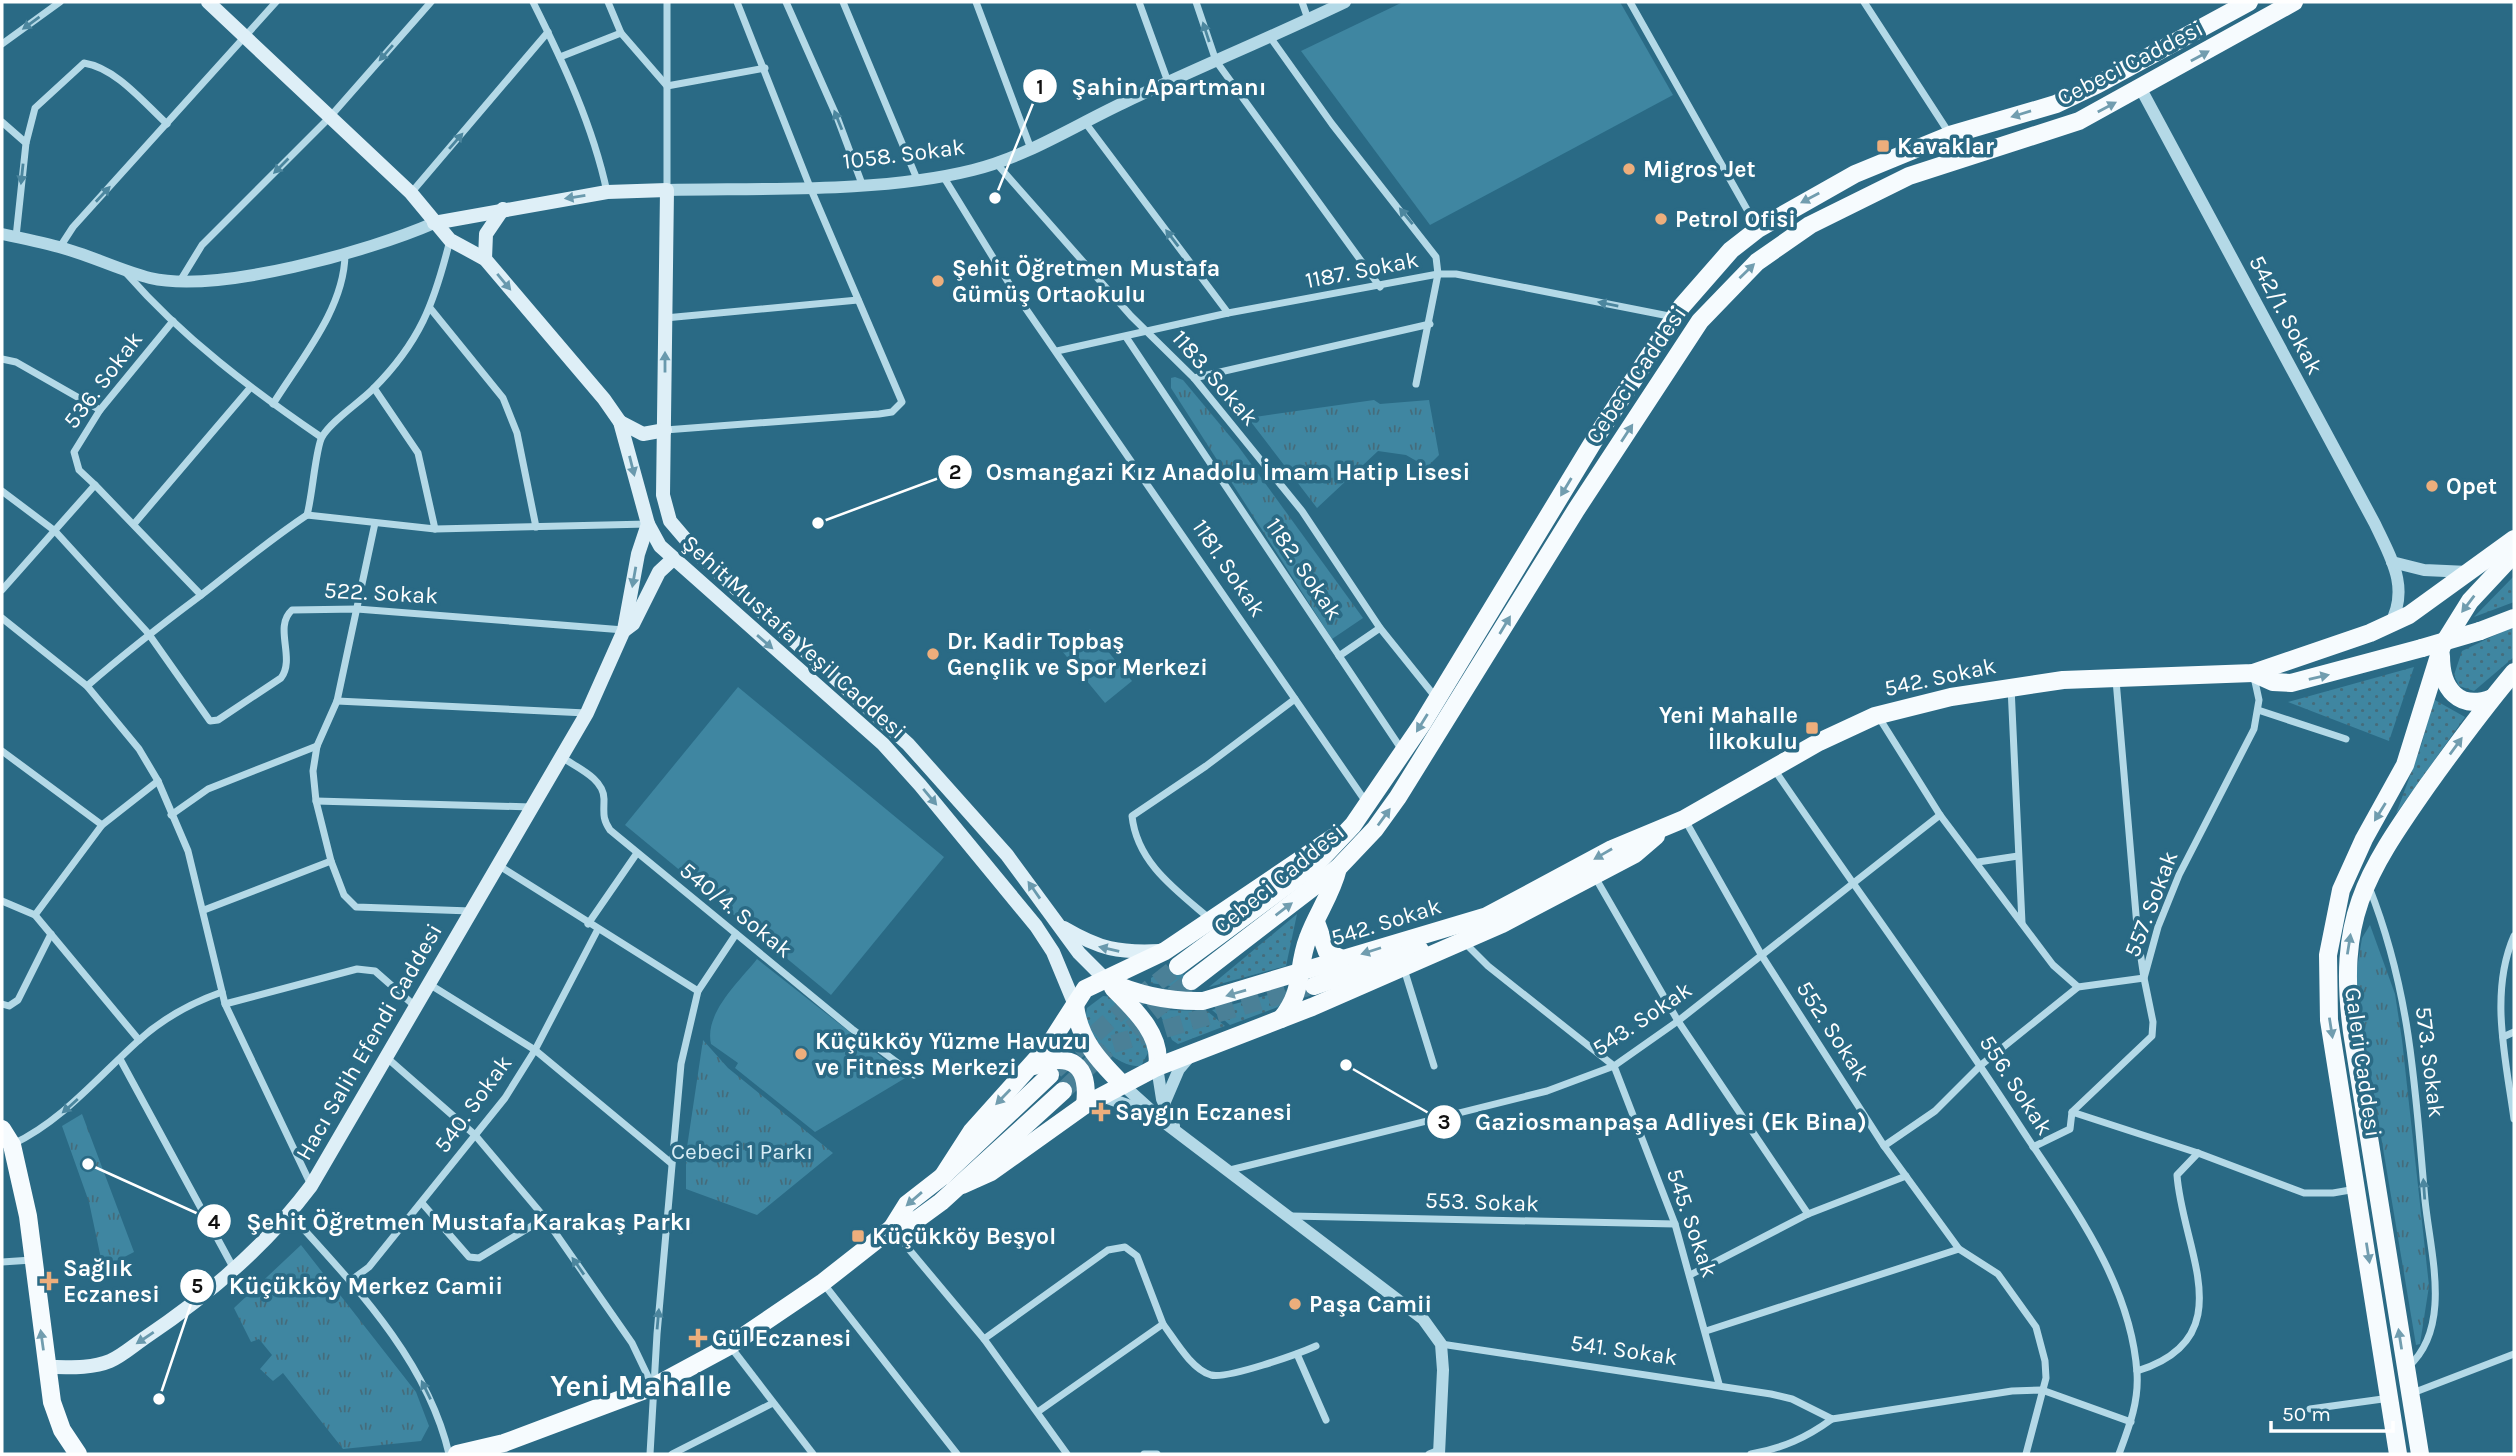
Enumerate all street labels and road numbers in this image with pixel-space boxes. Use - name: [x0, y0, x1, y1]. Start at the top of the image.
- street label: Cebeci Caddesi: [2052, 15, 2208, 111]
- street label: 1058. Sokak: [841, 133, 967, 175]
- street label: 1187. Sokak: [1303, 246, 1421, 294]
- street label: 542/1. Sokak: [2243, 251, 2329, 379]
- street label: Cebeci Caddesi: [1580, 301, 1692, 449]
- street label: 1183. Sokak: [1166, 325, 1264, 431]
- street label: 536. Sokak: [58, 326, 148, 434]
- street label: 1182. Sokak: [1260, 513, 1348, 625]
- street label: 1181. Sokak: [1187, 514, 1271, 622]
- street label: Şehit Mustafa Yeşil Caddesi: [677, 529, 911, 745]
- street label: 522. Sokak: [323, 577, 439, 609]
- street label: 542. Sokak: [1882, 652, 1998, 702]
- street label: Cebeci Caddesi: [1208, 818, 1350, 940]
- street label: 557. Sokak: [2118, 847, 2184, 961]
- street label: 540/4. Sokak: [674, 856, 798, 964]
- street label: 542. Sokak: [1328, 892, 1444, 952]
- street label: Hacı Salih Efendi Caddesi: [290, 919, 448, 1165]
- street label: 543. Sokak: [1587, 976, 1697, 1062]
- street label: 552. Sokak: [1791, 976, 1875, 1086]
- street label: Galeri Caddesi: [2339, 985, 2387, 1139]
- street label: 573. Sokak: [2410, 1005, 2450, 1119]
- street label: 556. Sokak: [1974, 1030, 2058, 1140]
- street label: 540. Sokak: [429, 1050, 517, 1158]
- street label: 545. Sokak: [1661, 1165, 1723, 1281]
- street label: 553. Sokak: [1424, 1187, 1540, 1217]
- street label: 541. Sokak: [1569, 1329, 1679, 1371]

